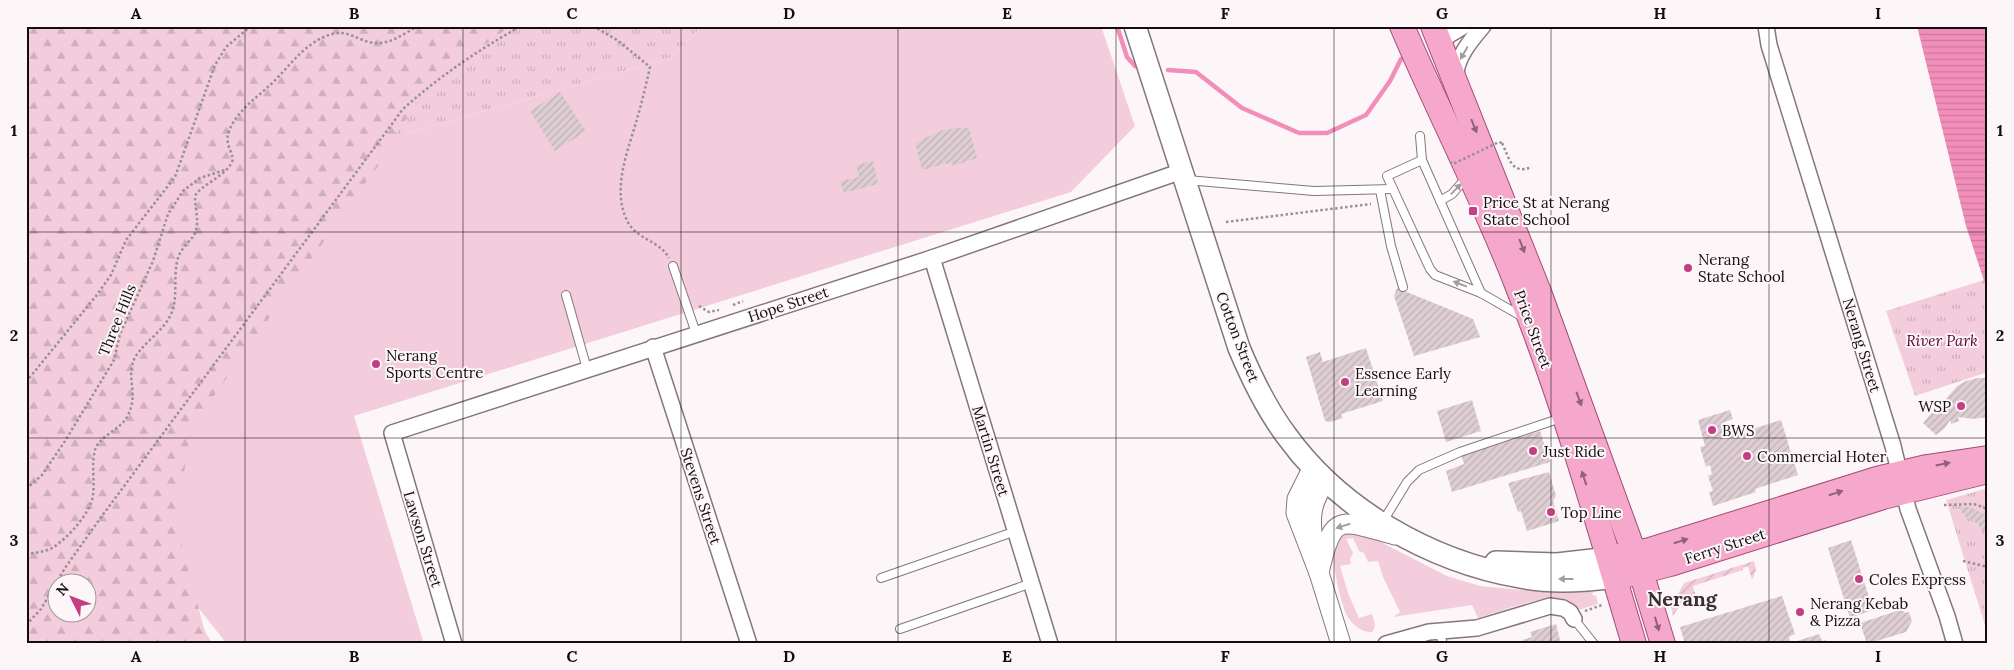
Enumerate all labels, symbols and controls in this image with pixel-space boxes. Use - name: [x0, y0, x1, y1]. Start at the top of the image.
- text: A: [131, 3, 142, 23]
- text: B: [349, 3, 360, 23]
- text: C: [566, 3, 578, 23]
- text: D: [783, 3, 795, 23]
- text: E: [1002, 3, 1012, 23]
- text: F: [1220, 3, 1230, 23]
- text: G: [1436, 3, 1448, 23]
- text: H: [1654, 3, 1667, 23]
- text: I: [1875, 3, 1881, 23]
- one-way arrow: [1460, 46, 1469, 59]
- one-way arrow: [1470, 119, 1478, 134]
- text: 1: [11, 120, 17, 140]
- text: 1: [1997, 120, 2003, 140]
- one-way arrow: [1450, 183, 1462, 195]
- place label: Price St at Nerang State School: [1483, 193, 1610, 229]
- marker: Price St at Nerang State School: [1467, 205, 1479, 217]
- one-way arrow: [1519, 239, 1526, 254]
- place label: Nerang State School: [1698, 250, 1785, 286]
- marker: Nerang State School: [1682, 262, 1694, 274]
- one-way arrow: [1452, 280, 1467, 287]
- street label: Three Hills: [94, 281, 140, 359]
- street label: Hope Street: [745, 282, 831, 326]
- street label: Price Street: [1510, 287, 1556, 371]
- street label: Cotton Street: [1212, 289, 1264, 385]
- street label: Nerang Street: [1839, 296, 1885, 395]
- text: 2: [10, 325, 18, 345]
- text: 2: [1996, 325, 2004, 345]
- park label: River Park: [1906, 331, 1978, 350]
- place label: Nerang Sports Centre: [386, 346, 483, 382]
- marker: Nerang Sports Centre: [370, 358, 382, 370]
- place label: Essence Early Learning: [1355, 364, 1451, 400]
- marker: Essence Early Learning: [1339, 376, 1351, 388]
- one-way arrow: [1576, 391, 1583, 406]
- place label: WSP: [1918, 397, 1951, 416]
- marker: WSP: [1955, 400, 1967, 412]
- street label: Martin Street: [968, 403, 1014, 499]
- place label: BWS: [1722, 421, 1754, 440]
- marker: BWS: [1706, 424, 1718, 436]
- place label: Just Ride: [1542, 442, 1605, 461]
- street label: Stevens Street: [676, 445, 726, 547]
- marker: Just Ride: [1527, 445, 1539, 457]
- place label: Commercial Hoter: [1757, 447, 1887, 466]
- marker: Commercial Hoter: [1741, 450, 1753, 462]
- one-way arrow: [1936, 459, 1952, 467]
- one-way arrow: [1579, 470, 1587, 485]
- street label: Lawson Street: [399, 488, 447, 590]
- one-way arrow: [1829, 488, 1844, 496]
- place label: Top Line: [1561, 503, 1622, 522]
- marker: Top Line: [1545, 506, 1557, 518]
- one-way arrow: [1336, 523, 1351, 530]
- street label: Ferry Street: [1682, 524, 1768, 568]
- text: 3: [10, 530, 19, 550]
- text: 3: [1996, 530, 2005, 550]
- one-way arrow: [1674, 536, 1689, 544]
- place label: Coles Express: [1869, 570, 1966, 589]
- north arrow: [48, 572, 98, 622]
- marker: Coles Express: [1853, 573, 1865, 585]
- one-way arrow: [1558, 575, 1574, 583]
- text: N: [52, 579, 73, 599]
- district label: Nerang: [1647, 586, 1718, 611]
- place label: Nerang Kebab & Pizza: [1810, 594, 1909, 630]
- marker: Nerang Kebab & Pizza: [1794, 606, 1806, 618]
- one-way arrow: [1653, 617, 1661, 632]
- text: A: [131, 646, 142, 666]
- text: B: [349, 646, 360, 666]
- text: C: [566, 646, 578, 666]
- text: D: [783, 646, 795, 666]
- text: E: [1002, 646, 1012, 666]
- text: F: [1220, 646, 1230, 666]
- text: G: [1436, 646, 1448, 666]
- text: H: [1654, 646, 1667, 666]
- text: I: [1875, 646, 1881, 666]

